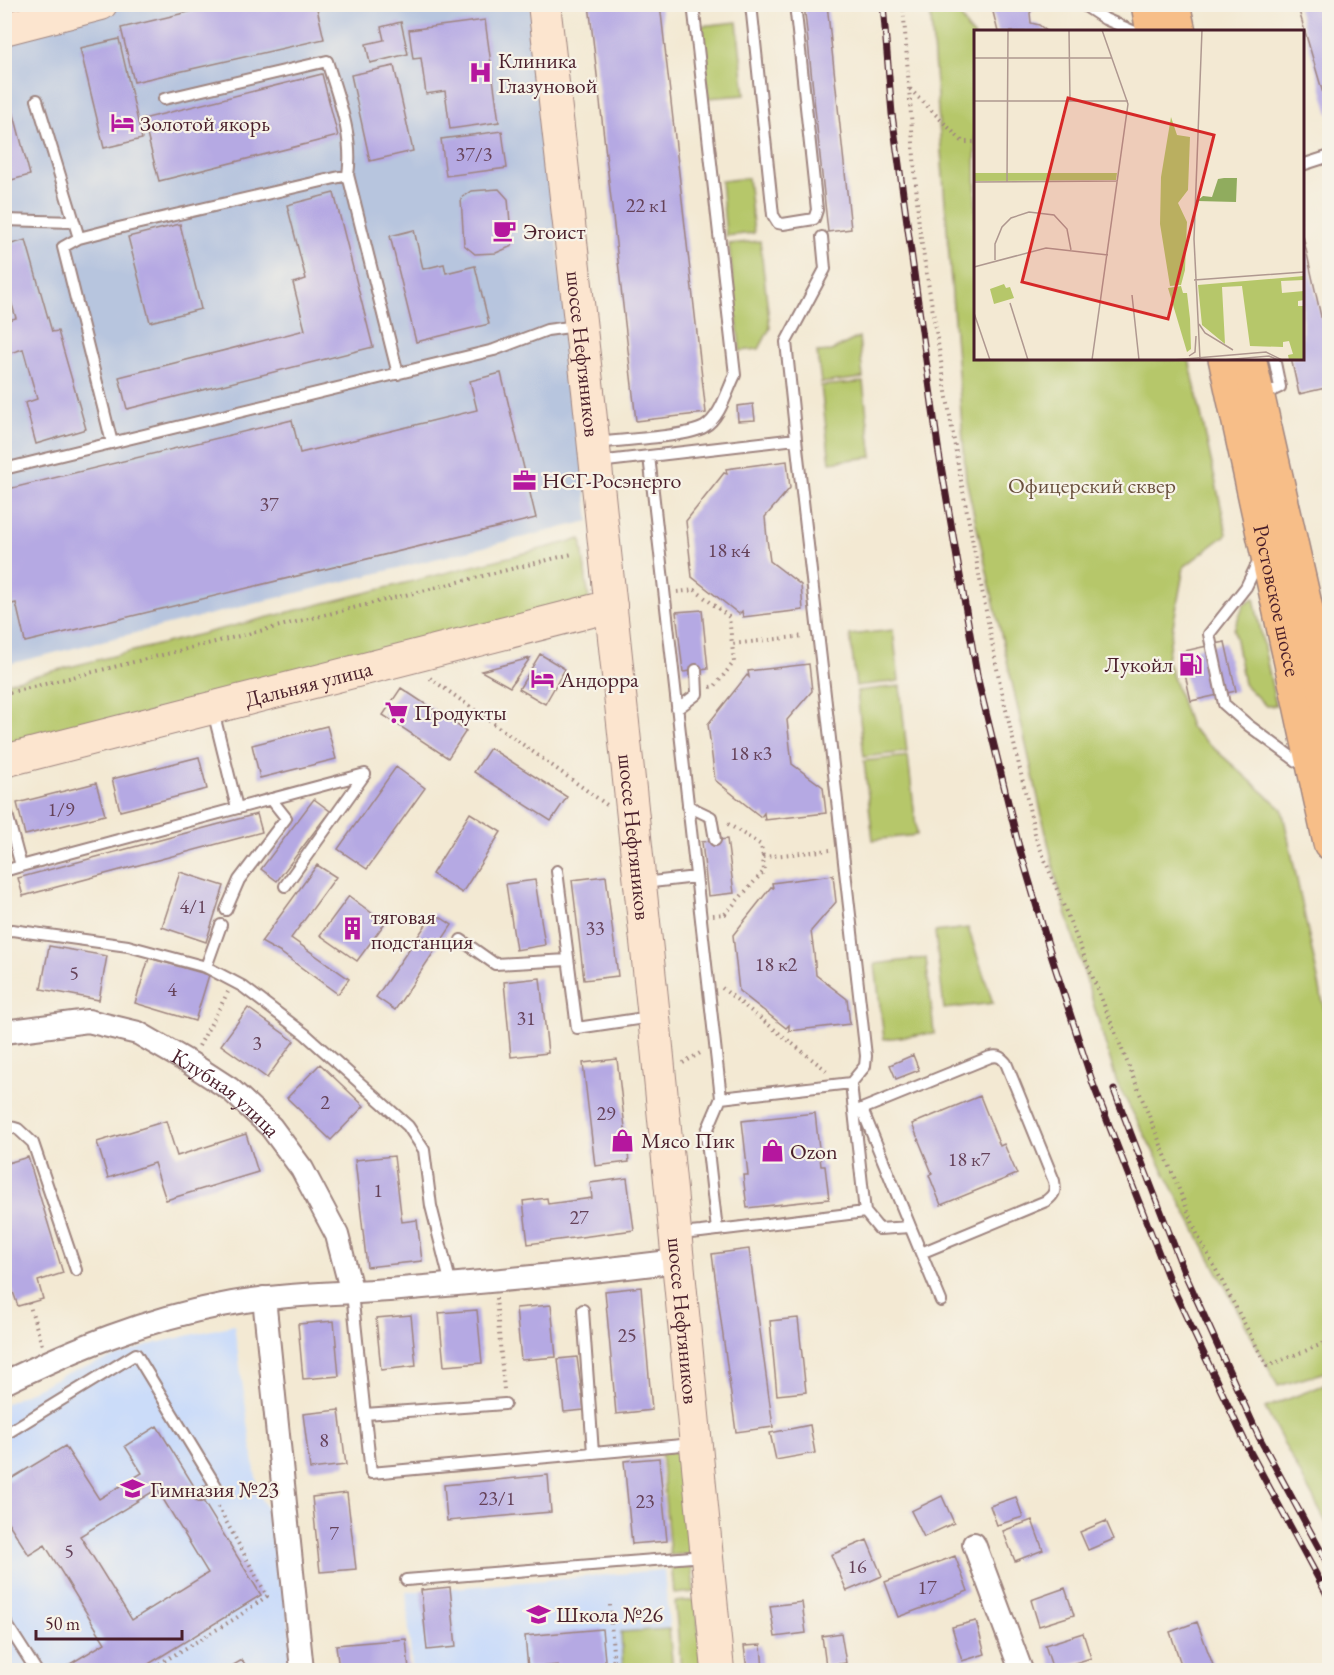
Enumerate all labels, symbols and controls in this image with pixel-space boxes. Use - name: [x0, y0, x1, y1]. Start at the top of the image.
- inset map: [974, 30, 1304, 360]
- place label: Клиника Глазуновой: [498, 46, 598, 100]
- hospital icon: Клиника Глазуновой: [467, 60, 493, 86]
- place label: Золотой якорь: [140, 109, 270, 138]
- hotel icon: Золотой якорь: [109, 110, 135, 136]
- house number: 37/3: [456, 141, 492, 167]
- house number: 22 к1: [626, 192, 668, 218]
- place label: Эгоист: [523, 217, 586, 246]
- cafe icon: Эгоист: [492, 218, 518, 244]
- street label: шоссе Нефтяников: [559, 269, 607, 438]
- place label: НСГ-Росэнерго: [542, 466, 682, 495]
- office icon: НСГ-Росэнерго: [511, 467, 537, 493]
- park label: Офицерский сквер: [1008, 471, 1176, 500]
- house number: 37: [259, 491, 279, 517]
- street label: Ростовское шоссе: [1246, 522, 1308, 679]
- house number: 18 к4: [708, 537, 751, 563]
- place label: Лукойл: [1105, 650, 1173, 679]
- fuel station icon: Лукойл: [1178, 651, 1204, 677]
- street label: Дальняя улица: [242, 654, 375, 714]
- place label: Андорра: [559, 665, 639, 694]
- hotel icon: Андорра: [529, 666, 555, 692]
- place label: Продукты: [414, 698, 507, 727]
- supermarket icon: Продукты: [383, 699, 409, 725]
- house number: 18 к3: [730, 740, 772, 766]
- street label: шоссе Нефтяников: [611, 753, 658, 922]
- house number: 1/9: [47, 796, 75, 822]
- house number: 4/1: [179, 893, 207, 919]
- place label: тяговая подстанция: [371, 902, 474, 956]
- house number: 33: [585, 915, 605, 941]
- building icon: тяговая подстанция: [340, 916, 366, 942]
- house number: 18 к2: [755, 951, 798, 977]
- house number: 5: [69, 960, 79, 986]
- house number: 4: [167, 976, 177, 1002]
- house number: 31: [516, 1005, 536, 1031]
- house number: 3: [252, 1030, 262, 1056]
- street label: Клубная улица: [166, 1042, 288, 1143]
- house number: 2: [320, 1089, 330, 1115]
- house number: 29: [596, 1100, 616, 1126]
- place label: Мясо Пик: [641, 1126, 735, 1155]
- shop icon: Мясо Пик: [610, 1127, 636, 1153]
- place label: Ozon: [790, 1137, 838, 1166]
- shop icon: Ozon: [759, 1138, 785, 1164]
- house number: 18 к7: [948, 1146, 991, 1172]
- house number: 1: [373, 1177, 383, 1203]
- house number: 27: [569, 1204, 589, 1230]
- street label: шоссе Нефтяников: [661, 1236, 706, 1405]
- house number: 25: [617, 1322, 637, 1348]
- house number: 8: [319, 1427, 329, 1453]
- place label: Гимназия №23: [150, 1475, 279, 1504]
- school or university icon: Гимназия №23: [119, 1476, 145, 1502]
- house number: 23/1: [479, 1485, 515, 1511]
- house number: 23: [635, 1488, 655, 1514]
- house number: 7: [329, 1520, 339, 1546]
- house number: 5: [64, 1538, 74, 1564]
- house number: 16: [847, 1553, 867, 1579]
- house number: 17: [917, 1574, 937, 1600]
- place label: Школа №26: [556, 1600, 664, 1629]
- school or university icon: Школа №26: [525, 1601, 551, 1627]
- scale bar: [36, 1603, 182, 1641]
- text: 50 m: [45, 1612, 80, 1635]

